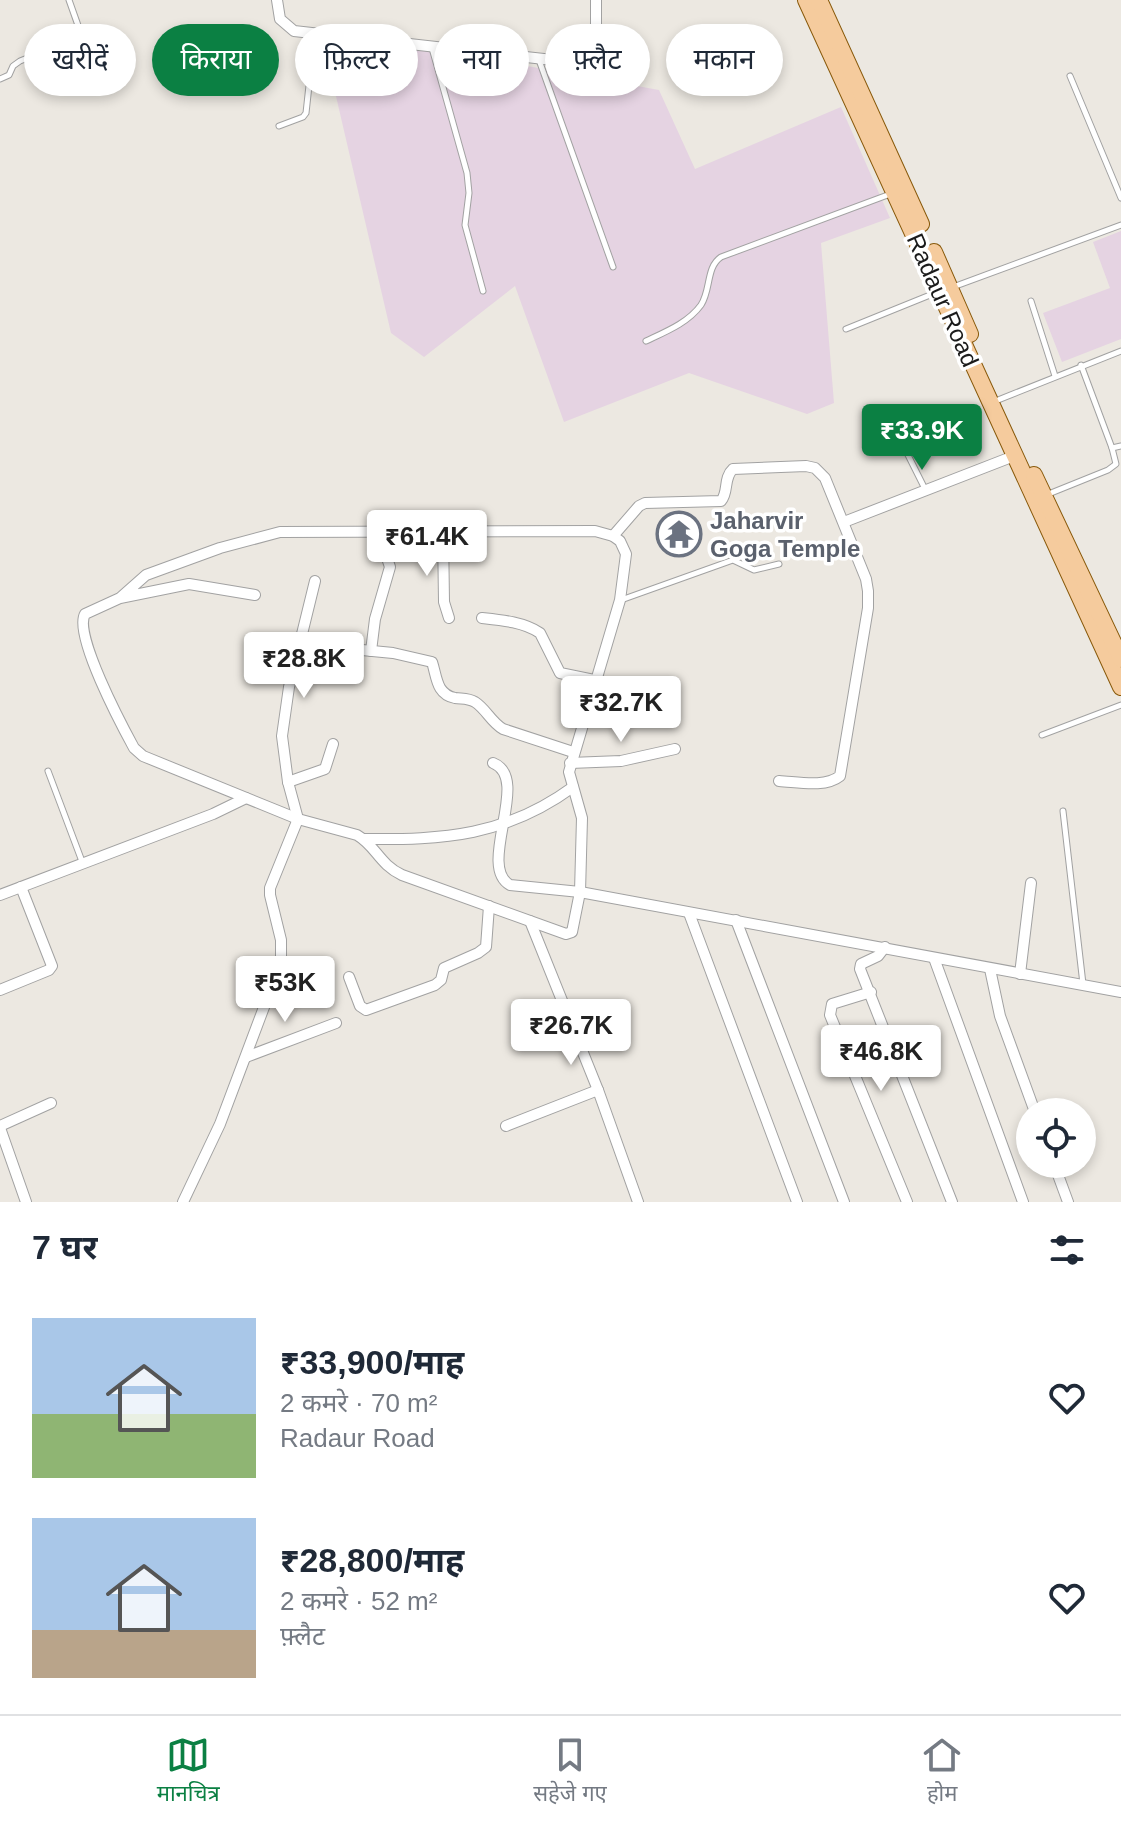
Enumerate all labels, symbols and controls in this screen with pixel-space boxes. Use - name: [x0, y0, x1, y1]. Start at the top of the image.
- chip: खरीदें: [24, 24, 136, 96]
- chip: किराया: [152, 24, 279, 96]
- chip: फ़िल्टर: [295, 24, 418, 96]
- chip: नया: [434, 24, 529, 96]
- chip: फ़्लैट: [545, 24, 650, 96]
- chip: मकान: [666, 24, 783, 96]
- street label: Radaur Road: [902, 229, 984, 371]
- pin: ₹33.9K: [857, 404, 987, 472]
- text: ₹33.9K: [880, 415, 964, 445]
- place label: Jaharvir Goga Temple: [710, 507, 860, 562]
- pin: ₹61.4K: [362, 510, 492, 578]
- temple icon: Jaharvir Goga Temple: [655, 510, 703, 558]
- text: ₹61.4K: [385, 521, 469, 551]
- pin: ₹28.8K: [239, 632, 369, 700]
- text: ₹28.8K: [262, 643, 346, 673]
- pin: ₹32.7K: [556, 676, 686, 744]
- text: ₹32.7K: [579, 687, 663, 717]
- pin: ₹53K: [238, 956, 332, 1024]
- text: ₹53K: [254, 967, 316, 997]
- pin: ₹26.7K: [506, 999, 636, 1067]
- text: ₹26.7K: [529, 1010, 613, 1040]
- pin: ₹46.8K: [816, 1025, 946, 1093]
- text: ₹46.8K: [839, 1036, 923, 1066]
- map controls: [1016, 1098, 1096, 1178]
- button: locate: [1016, 1098, 1096, 1178]
- text: 7 घर: [32, 1228, 97, 1266]
- icon: filters: [1045, 1228, 1089, 1272]
- text: ₹33,900/माह: [280, 1343, 464, 1381]
- icon: home: [96, 1350, 192, 1446]
- icon: heart: [1045, 1376, 1089, 1420]
- text: 2 कमरे · 70 m²: [280, 1388, 437, 1418]
- text: Radaur Road: [280, 1423, 435, 1453]
- text: ₹28,800/माह: [280, 1541, 464, 1579]
- icon: home: [96, 1550, 192, 1646]
- icon: heart: [1045, 1576, 1089, 1620]
- text: 2 कमरे · 52 m²: [280, 1586, 437, 1616]
- text: फ़्लैट: [280, 1621, 325, 1651]
- tab: मानचित्र: [157, 1733, 220, 1810]
- tab: सहेजे गए: [533, 1733, 607, 1810]
- tab: होम: [920, 1733, 964, 1810]

